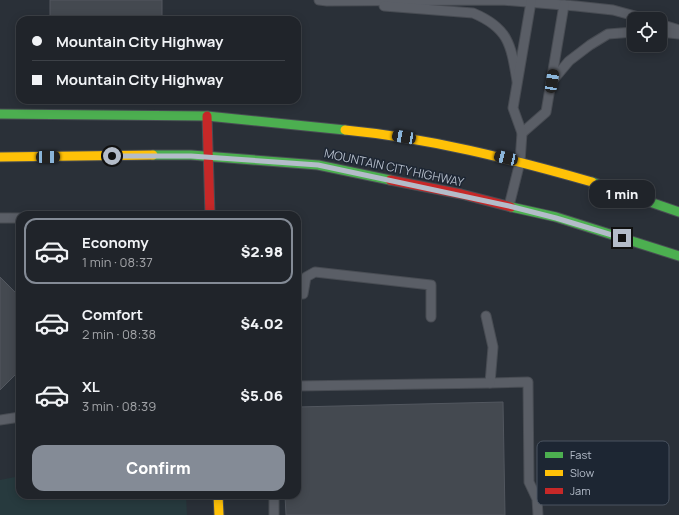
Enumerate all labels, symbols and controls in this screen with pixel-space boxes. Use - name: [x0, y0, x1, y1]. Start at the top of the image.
- map controls: [627, 12, 667, 52]
- button: locate: [627, 12, 667, 52]
- text: Mountain City Highway: [56, 31, 223, 52]
- car: [544, 68, 560, 94]
- text: Mountain City Highway: [56, 69, 223, 90]
- car: [391, 129, 417, 145]
- street label: MOUNTAIN CITY HIGHWAY: [323, 144, 466, 191]
- route start: [103, 147, 121, 165]
- car: [493, 149, 519, 167]
- car: [36, 151, 60, 163]
- callout: 1 min: [589, 180, 655, 208]
- text: 1 min: [606, 185, 638, 203]
- route end: [613, 229, 631, 247]
- text: Economy: [82, 232, 149, 253]
- icon: car: [34, 233, 70, 269]
- text: $2.98: [241, 241, 283, 262]
- text: 1 min · 08:37: [82, 253, 153, 271]
- text: Comfort: [82, 304, 143, 325]
- icon: car: [34, 305, 70, 341]
- text: $4.02: [240, 313, 283, 334]
- text: 2 min · 08:38: [82, 325, 156, 343]
- text: XL: [82, 376, 100, 397]
- icon: car: [34, 377, 70, 413]
- text: $5.06: [240, 385, 283, 406]
- text: 3 min · 08:39: [82, 397, 156, 415]
- legend: [537, 441, 669, 505]
- button: Confirm: [32, 445, 285, 491]
- text: Fast: [570, 447, 592, 462]
- text: Slow: [570, 465, 595, 480]
- text: Jam: [570, 483, 591, 498]

